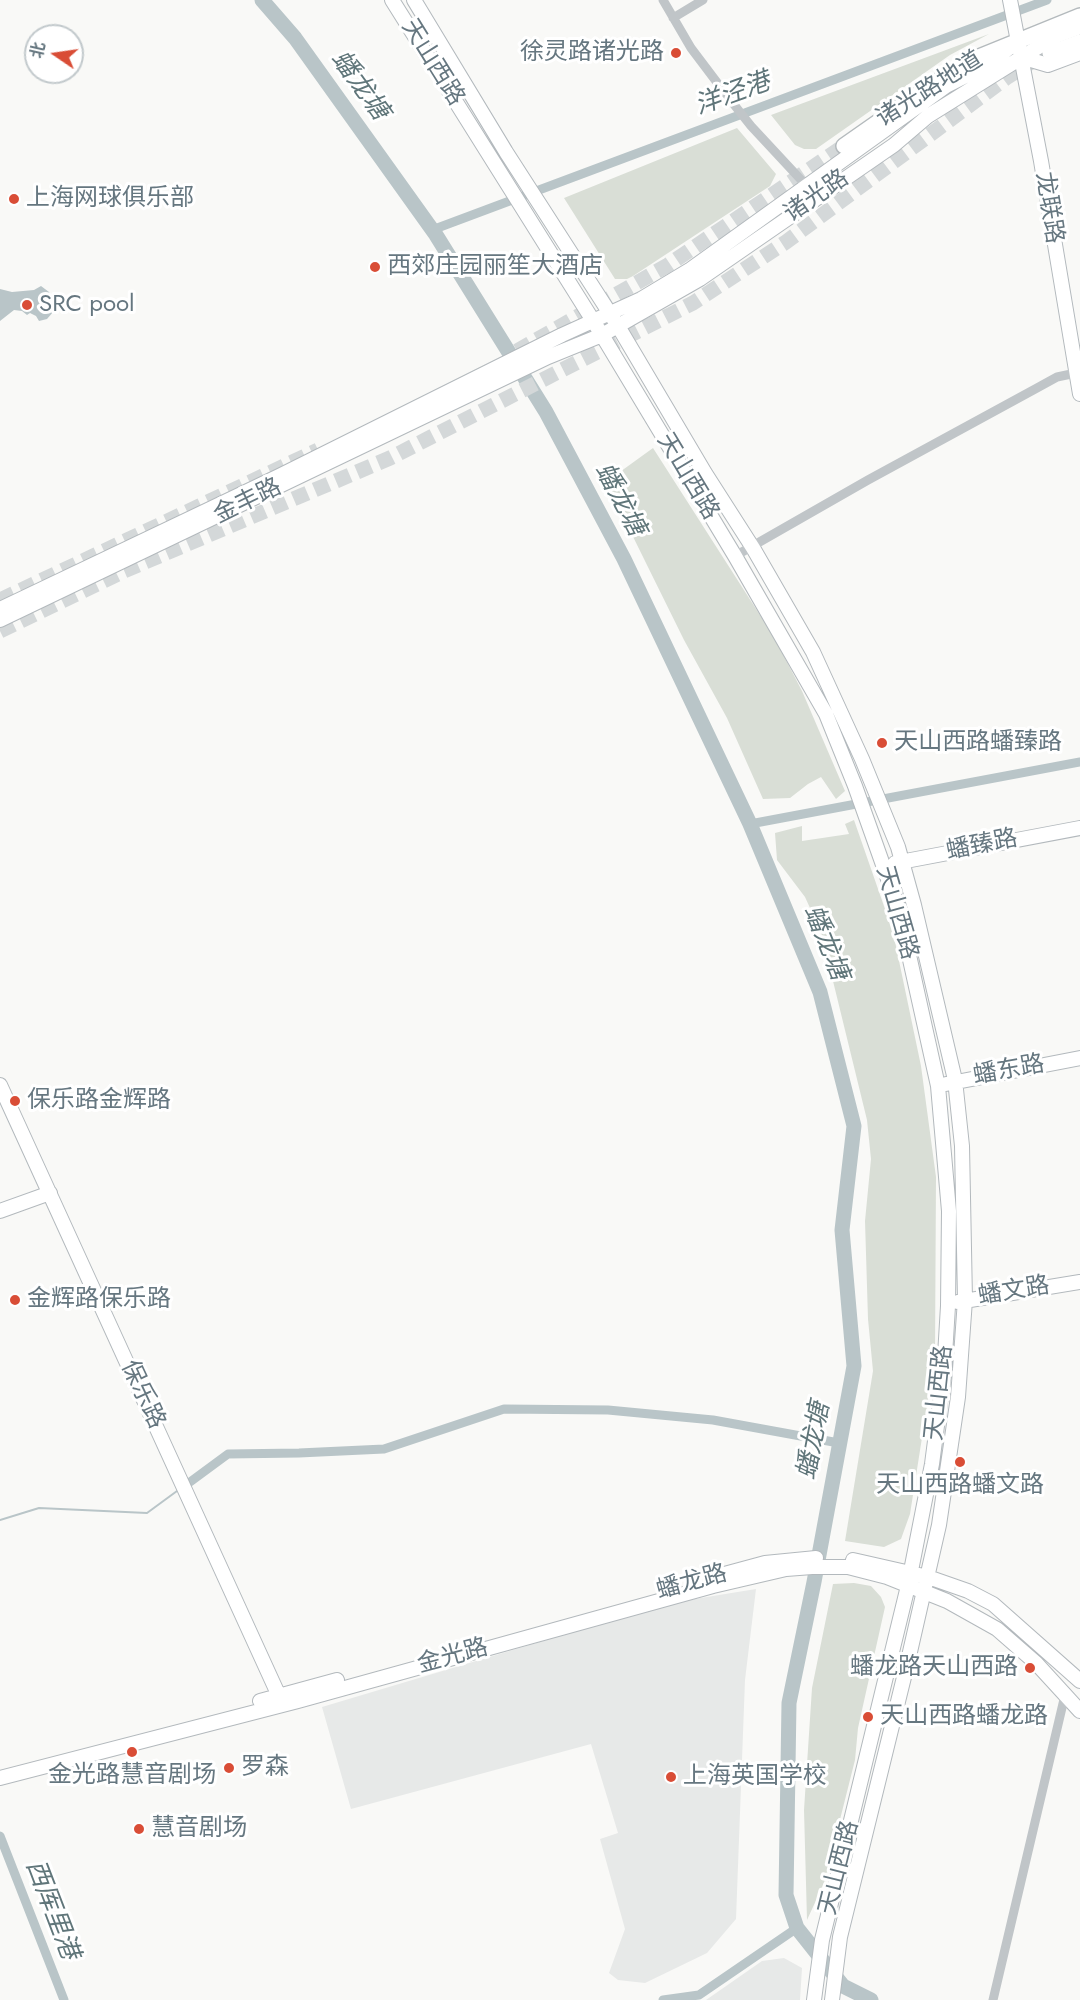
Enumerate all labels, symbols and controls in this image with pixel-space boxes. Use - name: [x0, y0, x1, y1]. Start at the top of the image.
- street label: 天山西路: [394, 15, 470, 111]
- north arrow: [24, 24, 84, 84]
- place label: 徐灵路诸光路: [520, 39, 664, 67]
- text: 北: [25, 40, 51, 61]
- water label: 蟠龙塘: [323, 45, 395, 127]
- marker: 徐灵路诸光路: [669, 46, 683, 60]
- street label: 诸光路地道: [871, 46, 989, 134]
- water label: 洋泾港: [691, 67, 775, 123]
- street label: 诸光路: [779, 165, 855, 229]
- street label: 龙联路: [1028, 170, 1068, 246]
- place label: 上海网球俱乐部: [26, 185, 194, 213]
- marker: 上海网球俱乐部: [7, 192, 21, 206]
- place label: 西郊庄园丽笙大酒店: [387, 253, 603, 281]
- marker: 西郊庄园丽笙大酒店: [368, 260, 382, 274]
- place label: SRC pool: [39, 291, 135, 319]
- marker: SRC pool: [20, 298, 34, 312]
- street label: 天山西路: [650, 428, 724, 526]
- water label: 蟠龙塘: [587, 458, 651, 542]
- street label: 金丰路: [209, 473, 287, 531]
- place label: 天山西路蟠臻路: [894, 729, 1062, 757]
- marker: 天山西路蟠臻路: [875, 736, 889, 750]
- street label: 蟠臻路: [944, 825, 1020, 867]
- street label: 天山西路: [869, 863, 923, 963]
- water label: 蟠龙塘: [796, 901, 854, 985]
- street label: 蟠东路: [971, 1051, 1047, 1091]
- place label: 保乐路金辉路: [27, 1087, 171, 1115]
- marker: 保乐路金辉路: [8, 1094, 22, 1108]
- street label: 蟠文路: [976, 1272, 1052, 1312]
- place label: 金辉路保乐路: [27, 1286, 171, 1314]
- marker: 金辉路保乐路: [8, 1293, 22, 1307]
- street label: 天山西路: [921, 1344, 959, 1442]
- street label: 保乐路: [114, 1356, 170, 1434]
- water label: 蟠龙塘: [792, 1400, 838, 1482]
- marker: 天山西路蟠文路: [953, 1455, 967, 1469]
- place label: 天山西路蟠文路: [876, 1472, 1044, 1500]
- street label: 蟠龙路: [653, 1560, 731, 1606]
- street label: 金光路: [414, 1634, 492, 1680]
- place label: 蟠龙路天山西路: [850, 1654, 1018, 1682]
- marker: 蟠龙路天山西路: [1023, 1661, 1037, 1675]
- place label: 天山西路蟠龙路: [880, 1703, 1048, 1731]
- marker: 天山西路蟠龙路: [861, 1710, 875, 1724]
- marker: 金光路慧音剧场: [125, 1745, 139, 1759]
- place label: 罗森: [241, 1754, 289, 1782]
- marker: 罗森: [222, 1761, 236, 1775]
- place label: 金光路慧音剧场: [48, 1762, 216, 1790]
- place label: 上海英国学校: [683, 1763, 827, 1791]
- marker: 上海英国学校: [664, 1770, 678, 1784]
- place label: 慧音剧场: [151, 1815, 247, 1843]
- street label: 天山西路: [814, 1818, 866, 1918]
- marker: 慧音剧场: [132, 1822, 146, 1836]
- water label: 西厍里港: [18, 1856, 84, 1964]

